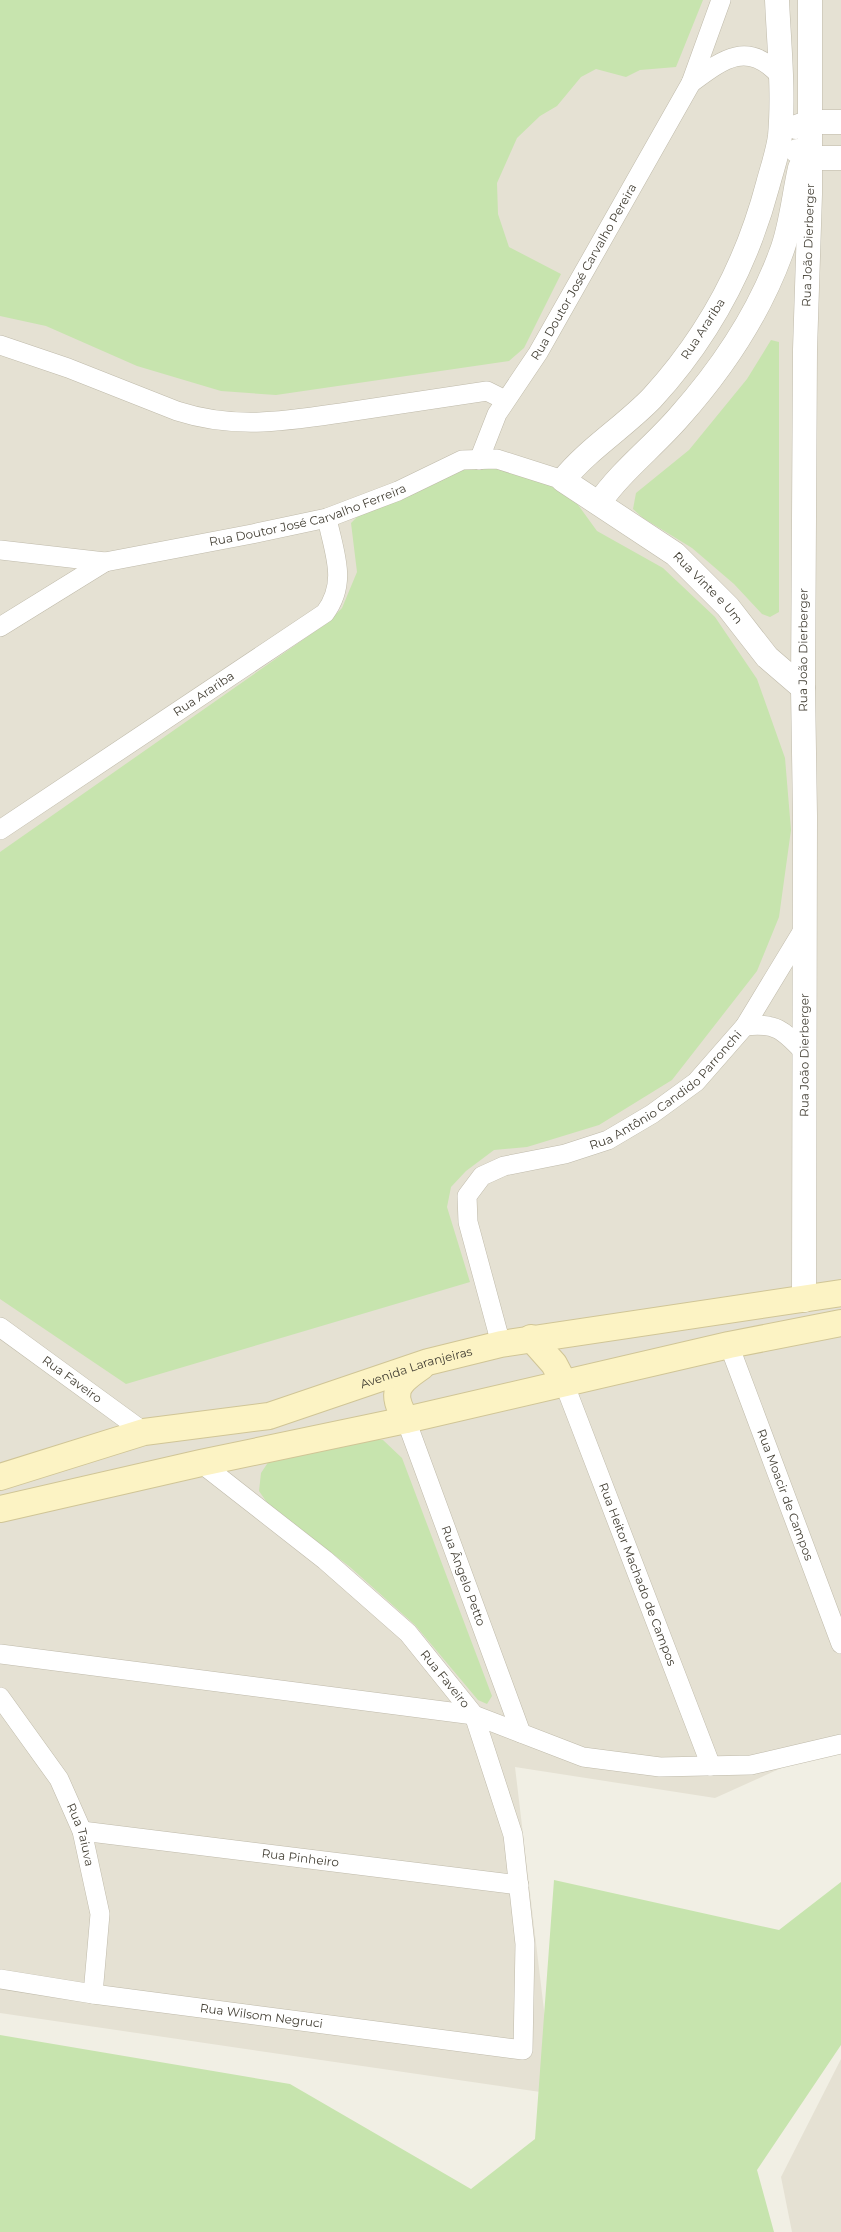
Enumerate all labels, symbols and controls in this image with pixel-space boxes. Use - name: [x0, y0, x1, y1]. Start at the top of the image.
- street label: Rua Doutor José Carvalho Pereira: [527, 181, 639, 363]
- street label: Rua João Dierberger: [798, 183, 817, 307]
- street label: Rua Arariba: [677, 295, 728, 362]
- street label: Rua Doutor José Carvalho Ferreira: [208, 480, 408, 549]
- street label: Rua Vinte e Um: [670, 548, 746, 627]
- street label: Rua João Dierberger: [795, 588, 811, 712]
- street label: Rua Arariba: [170, 668, 237, 719]
- street label: Rua João Dierberger: [796, 993, 812, 1117]
- street label: Rua Antônio Candido Parronchi: [587, 1027, 745, 1153]
- street label: Avenida Laranjeiras: [358, 1343, 474, 1391]
- street label: Rua Faveiro: [39, 1352, 105, 1406]
- street label: Rua Moacir de Campos: [754, 1427, 817, 1563]
- street label: Rua Heitor Machado de Campos: [596, 1481, 680, 1668]
- street label: Rua Ângelo Petto: [438, 1523, 489, 1628]
- street label: Rua Faveiro: [417, 1647, 473, 1711]
- street label: Rua Taiuva: [64, 1801, 97, 1867]
- street label: Rua Pinheiro: [261, 1845, 340, 1870]
- street label: Rua Wilsom Negruci: [199, 2000, 324, 2031]

